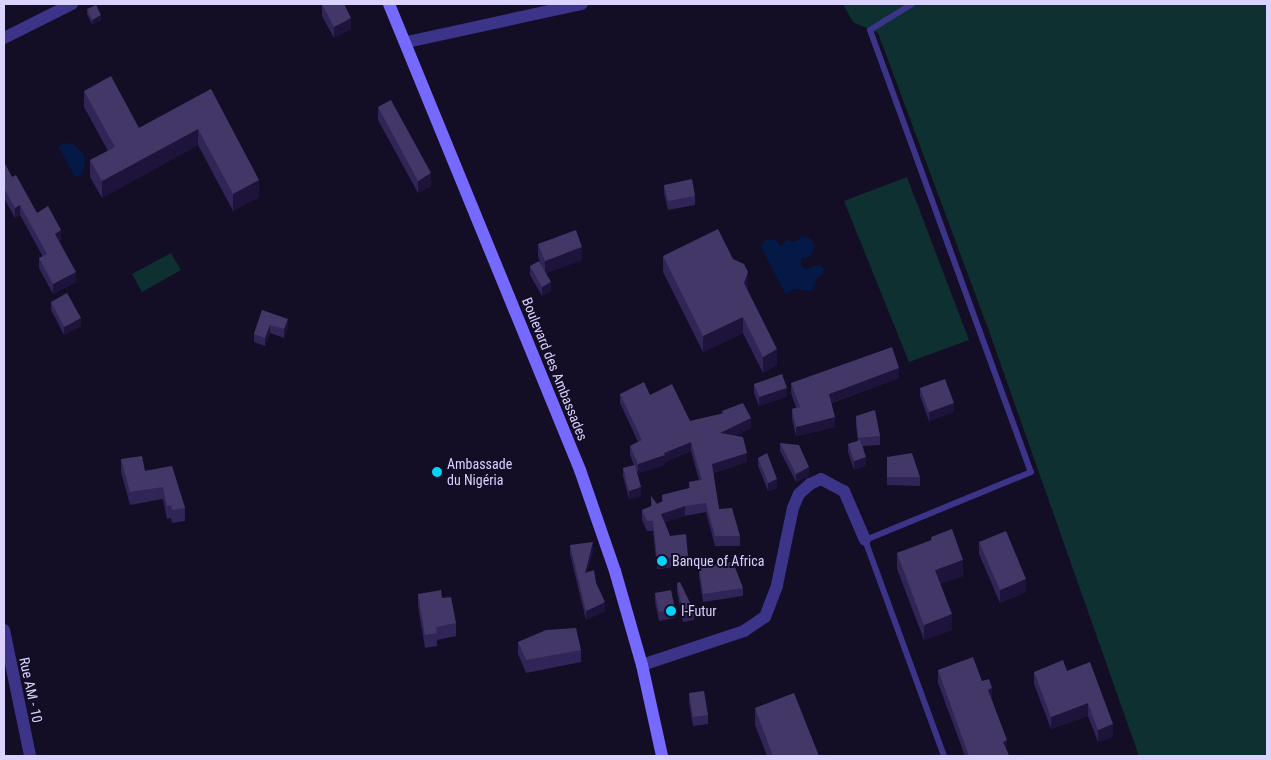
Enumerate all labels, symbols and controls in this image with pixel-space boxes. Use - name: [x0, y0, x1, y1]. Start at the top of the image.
- street label: Boulevard des Ambassades: [519, 295, 591, 443]
- place label: Ambassade du Nigéria: [447, 456, 512, 488]
- marker: Ambassade du Nigéria: [431, 466, 443, 478]
- place label: Banque of Africa: [672, 553, 765, 569]
- marker: Banque of Africa: [656, 555, 668, 567]
- place label: I-Futur: [681, 603, 716, 619]
- marker: I-Futur: [665, 605, 677, 617]
- street label: Rue AM - 10: [16, 656, 46, 724]

